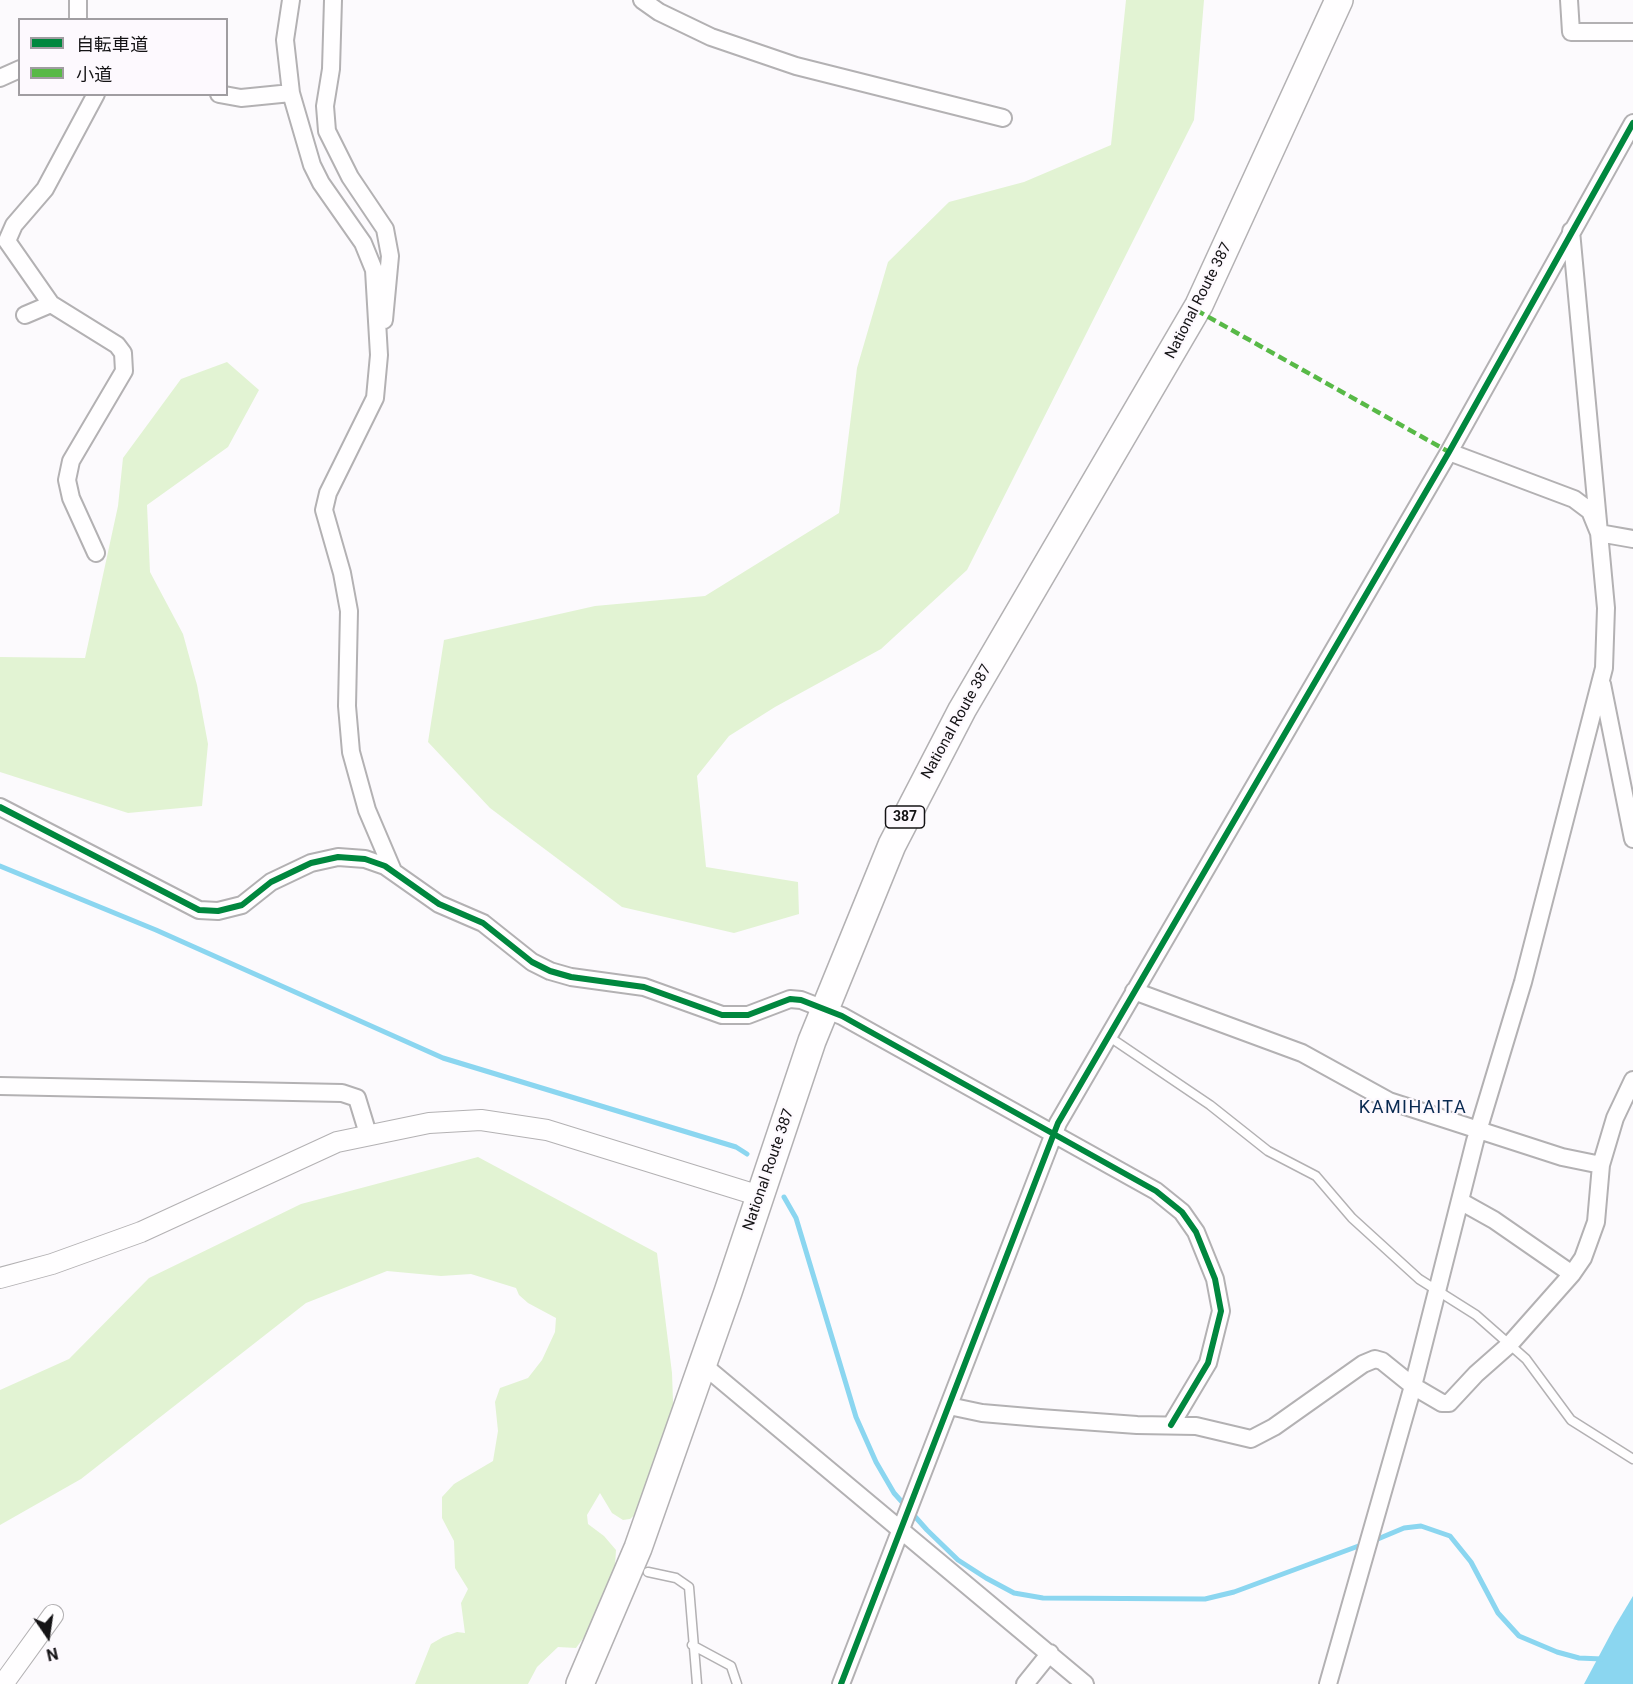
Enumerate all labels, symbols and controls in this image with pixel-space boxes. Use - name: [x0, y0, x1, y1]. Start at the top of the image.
- legend: [18, 18, 228, 96]
- text: 自転車道: [76, 34, 148, 55]
- text: 小道: [76, 64, 112, 85]
- street label: National Route 387: [1162, 240, 1236, 362]
- street label: National Route 387: [918, 662, 996, 782]
- road number: 387: [886, 806, 924, 828]
- district label: KAMIHAITA: [1359, 1097, 1467, 1119]
- street label: National Route 387: [740, 1107, 798, 1233]
- north arrow: [18, 1606, 78, 1666]
- text: N: [45, 1643, 60, 1665]

